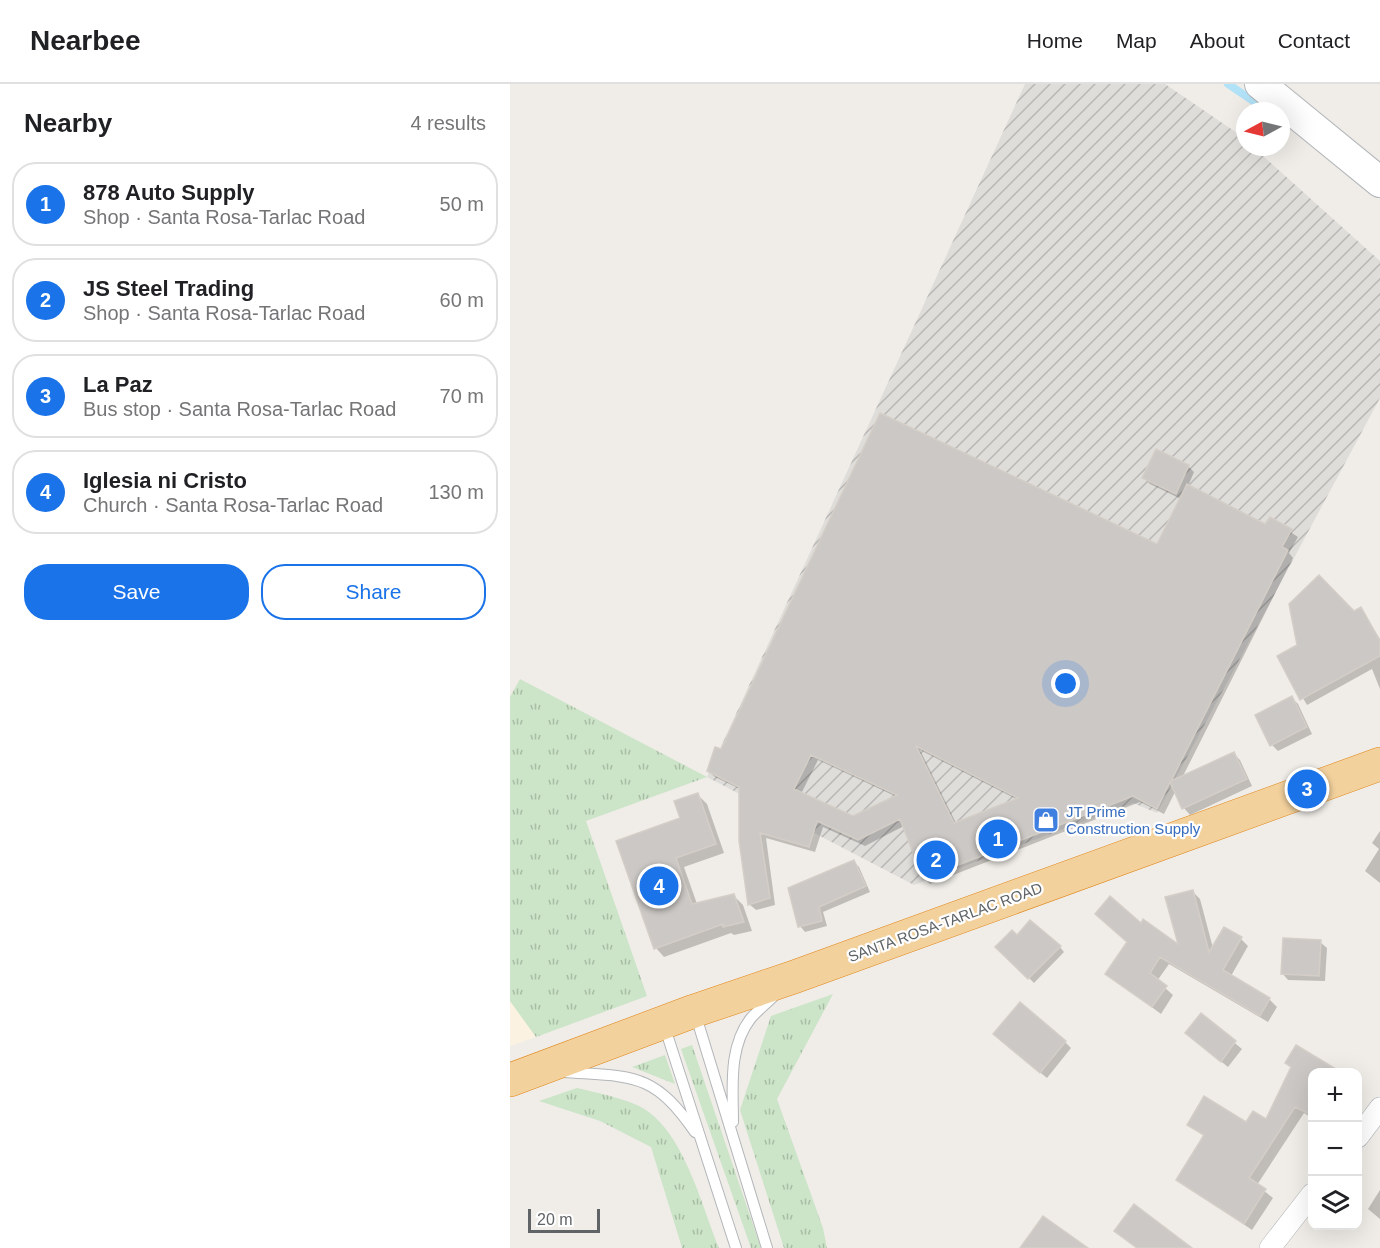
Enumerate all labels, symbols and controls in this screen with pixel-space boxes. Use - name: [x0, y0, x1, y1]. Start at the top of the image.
- text: Nearbee: [30, 25, 141, 56]
- text: Home: [1027, 29, 1083, 52]
- text: Map: [1116, 29, 1157, 52]
- text: About: [1190, 29, 1245, 52]
- text: Contact: [1278, 29, 1350, 52]
- north arrow: [1236, 102, 1290, 156]
- text: Nearby: [24, 108, 112, 138]
- text: 4 results: [410, 112, 486, 134]
- text: 878 Auto Supply: [83, 180, 255, 205]
- text: 1: [40, 193, 51, 215]
- text: 50 m: [440, 193, 484, 215]
- text: Shop · Santa Rosa-Tarlac Road: [83, 206, 365, 228]
- text: JS Steel Trading: [83, 276, 254, 301]
- text: 2: [40, 289, 51, 311]
- text: 60 m: [440, 289, 484, 311]
- text: Shop · Santa Rosa-Tarlac Road: [83, 302, 365, 324]
- text: La Paz: [83, 372, 153, 397]
- text: 3: [40, 385, 51, 407]
- text: 70 m: [440, 385, 484, 407]
- text: Bus stop · Santa Rosa-Tarlac Road: [83, 398, 397, 420]
- text: Iglesia ni Cristo: [83, 468, 247, 493]
- text: 4: [40, 481, 51, 503]
- text: 130 m: [428, 481, 484, 503]
- text: Church · Santa Rosa-Tarlac Road: [83, 494, 383, 516]
- button: Save: [24, 564, 249, 620]
- button: Share: [261, 564, 486, 620]
- your location: [1051, 669, 1080, 698]
- pin: 3: [1288, 766, 1326, 812]
- place label: JT Prime Construction Supply: [1066, 803, 1201, 837]
- shop icon: JT Prime Construction Supply: [1031, 805, 1061, 835]
- pin: 1: [978, 816, 1018, 861]
- pin: 2: [916, 838, 956, 882]
- pin: 4: [640, 864, 678, 908]
- street label: SANTA ROSA-TARLAC ROAD: [846, 879, 1045, 965]
- map controls: [1308, 1068, 1362, 1230]
- button: +: [1308, 1068, 1362, 1122]
- button: −: [1308, 1122, 1362, 1176]
- button: layers: [1308, 1176, 1362, 1230]
- scale bar: [528, 1206, 600, 1234]
- text: 20 m: [537, 1211, 573, 1228]

